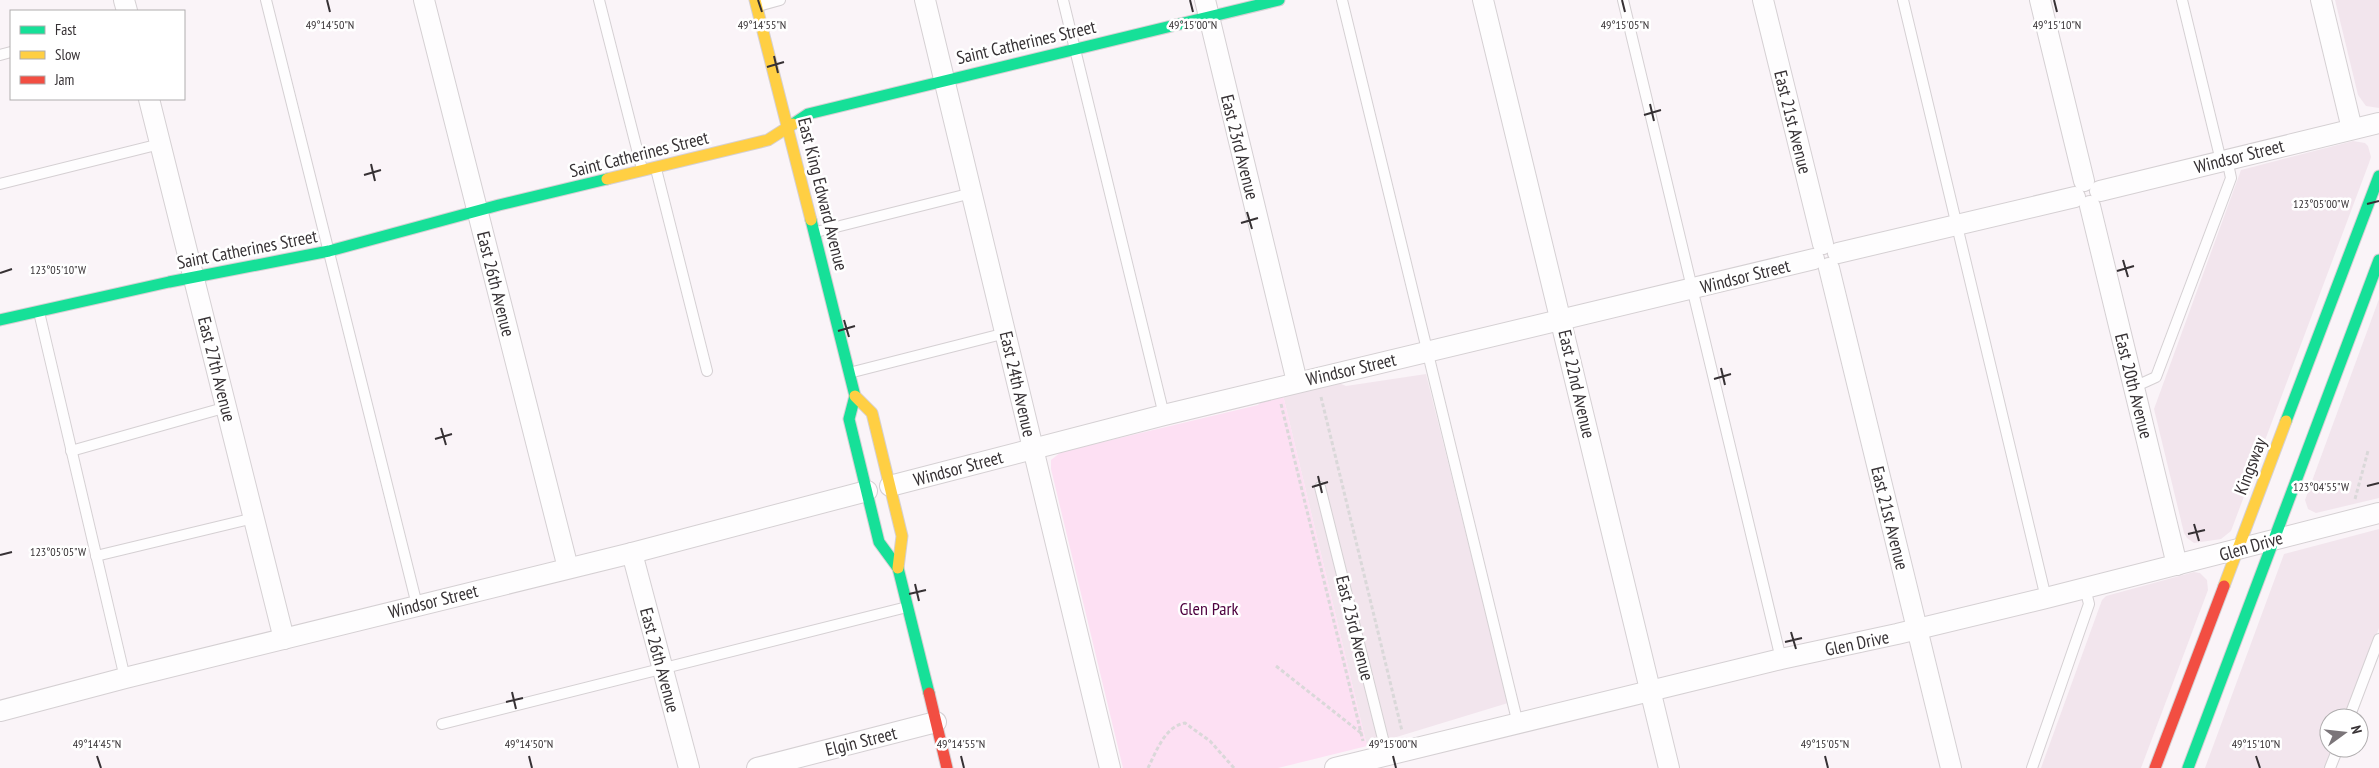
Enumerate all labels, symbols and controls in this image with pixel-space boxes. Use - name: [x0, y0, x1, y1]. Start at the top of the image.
- legend: [10, 10, 185, 100]
- street label: Saint Catherines Street: [954, 15, 1098, 69]
- text: 49°14'50"N: [306, 17, 354, 32]
- text: 49°14'55"N: [738, 17, 786, 32]
- text: 49°15'00"N: [1169, 17, 1217, 32]
- text: 49°15'05"N: [1601, 17, 1649, 32]
- text: 49°15'10"N: [2033, 17, 2081, 32]
- text: Fast: [55, 20, 76, 39]
- text: Slow: [55, 45, 80, 64]
- street label: East 21st Avenue: [1769, 68, 1817, 176]
- text: Jam: [54, 70, 74, 89]
- street label: East 23rd Avenue: [1216, 92, 1264, 202]
- street label: East King Edward Avenue: [793, 115, 853, 273]
- street label: Saint Catherines Street: [567, 126, 711, 182]
- street label: Windsor Street: [2192, 134, 2286, 178]
- text: 123°05'00"W: [2293, 196, 2349, 211]
- street label: Saint Catherines Street: [175, 224, 319, 274]
- street label: East 26th Avenue: [472, 229, 520, 339]
- street label: Windsor Street: [1698, 254, 1792, 298]
- text: 123°05'10"W: [30, 262, 86, 277]
- street label: East 27th Avenue: [193, 314, 241, 424]
- street label: East 22nd Avenue: [1553, 328, 1601, 440]
- street label: East 24th Avenue: [995, 329, 1041, 439]
- street label: East 20th Avenue: [2110, 331, 2158, 441]
- street label: Windsor Street: [1304, 347, 1398, 391]
- street label: Kingsway: [2229, 434, 2271, 498]
- street label: Windsor Street: [911, 445, 1005, 491]
- street label: East 21st Avenue: [1866, 464, 1914, 572]
- text: 123°04'55"W: [2293, 479, 2349, 494]
- street label: Glen Drive: [2217, 526, 2285, 566]
- text: 123°05'05"W: [30, 544, 86, 559]
- street label: East 23rd Avenue: [1331, 573, 1379, 683]
- street label: Windsor Street: [386, 579, 480, 623]
- park label: Glen Park: [1180, 597, 1238, 620]
- street label: East 26th Avenue: [635, 605, 685, 715]
- street label: Glen Drive: [1823, 625, 1891, 661]
- north arrow: [2319, 708, 2369, 758]
- street label: Elgin Street: [823, 721, 899, 761]
- text: N: [2347, 724, 2366, 736]
- text: 49°14'45"N: [73, 736, 121, 751]
- text: 49°14'50"N: [505, 736, 553, 751]
- text: 49°14'55"N: [937, 736, 985, 751]
- text: 49°15'00"N: [1369, 736, 1417, 751]
- text: 49°15'05"N: [1801, 736, 1849, 751]
- text: 49°15'10"N: [2232, 736, 2280, 751]

